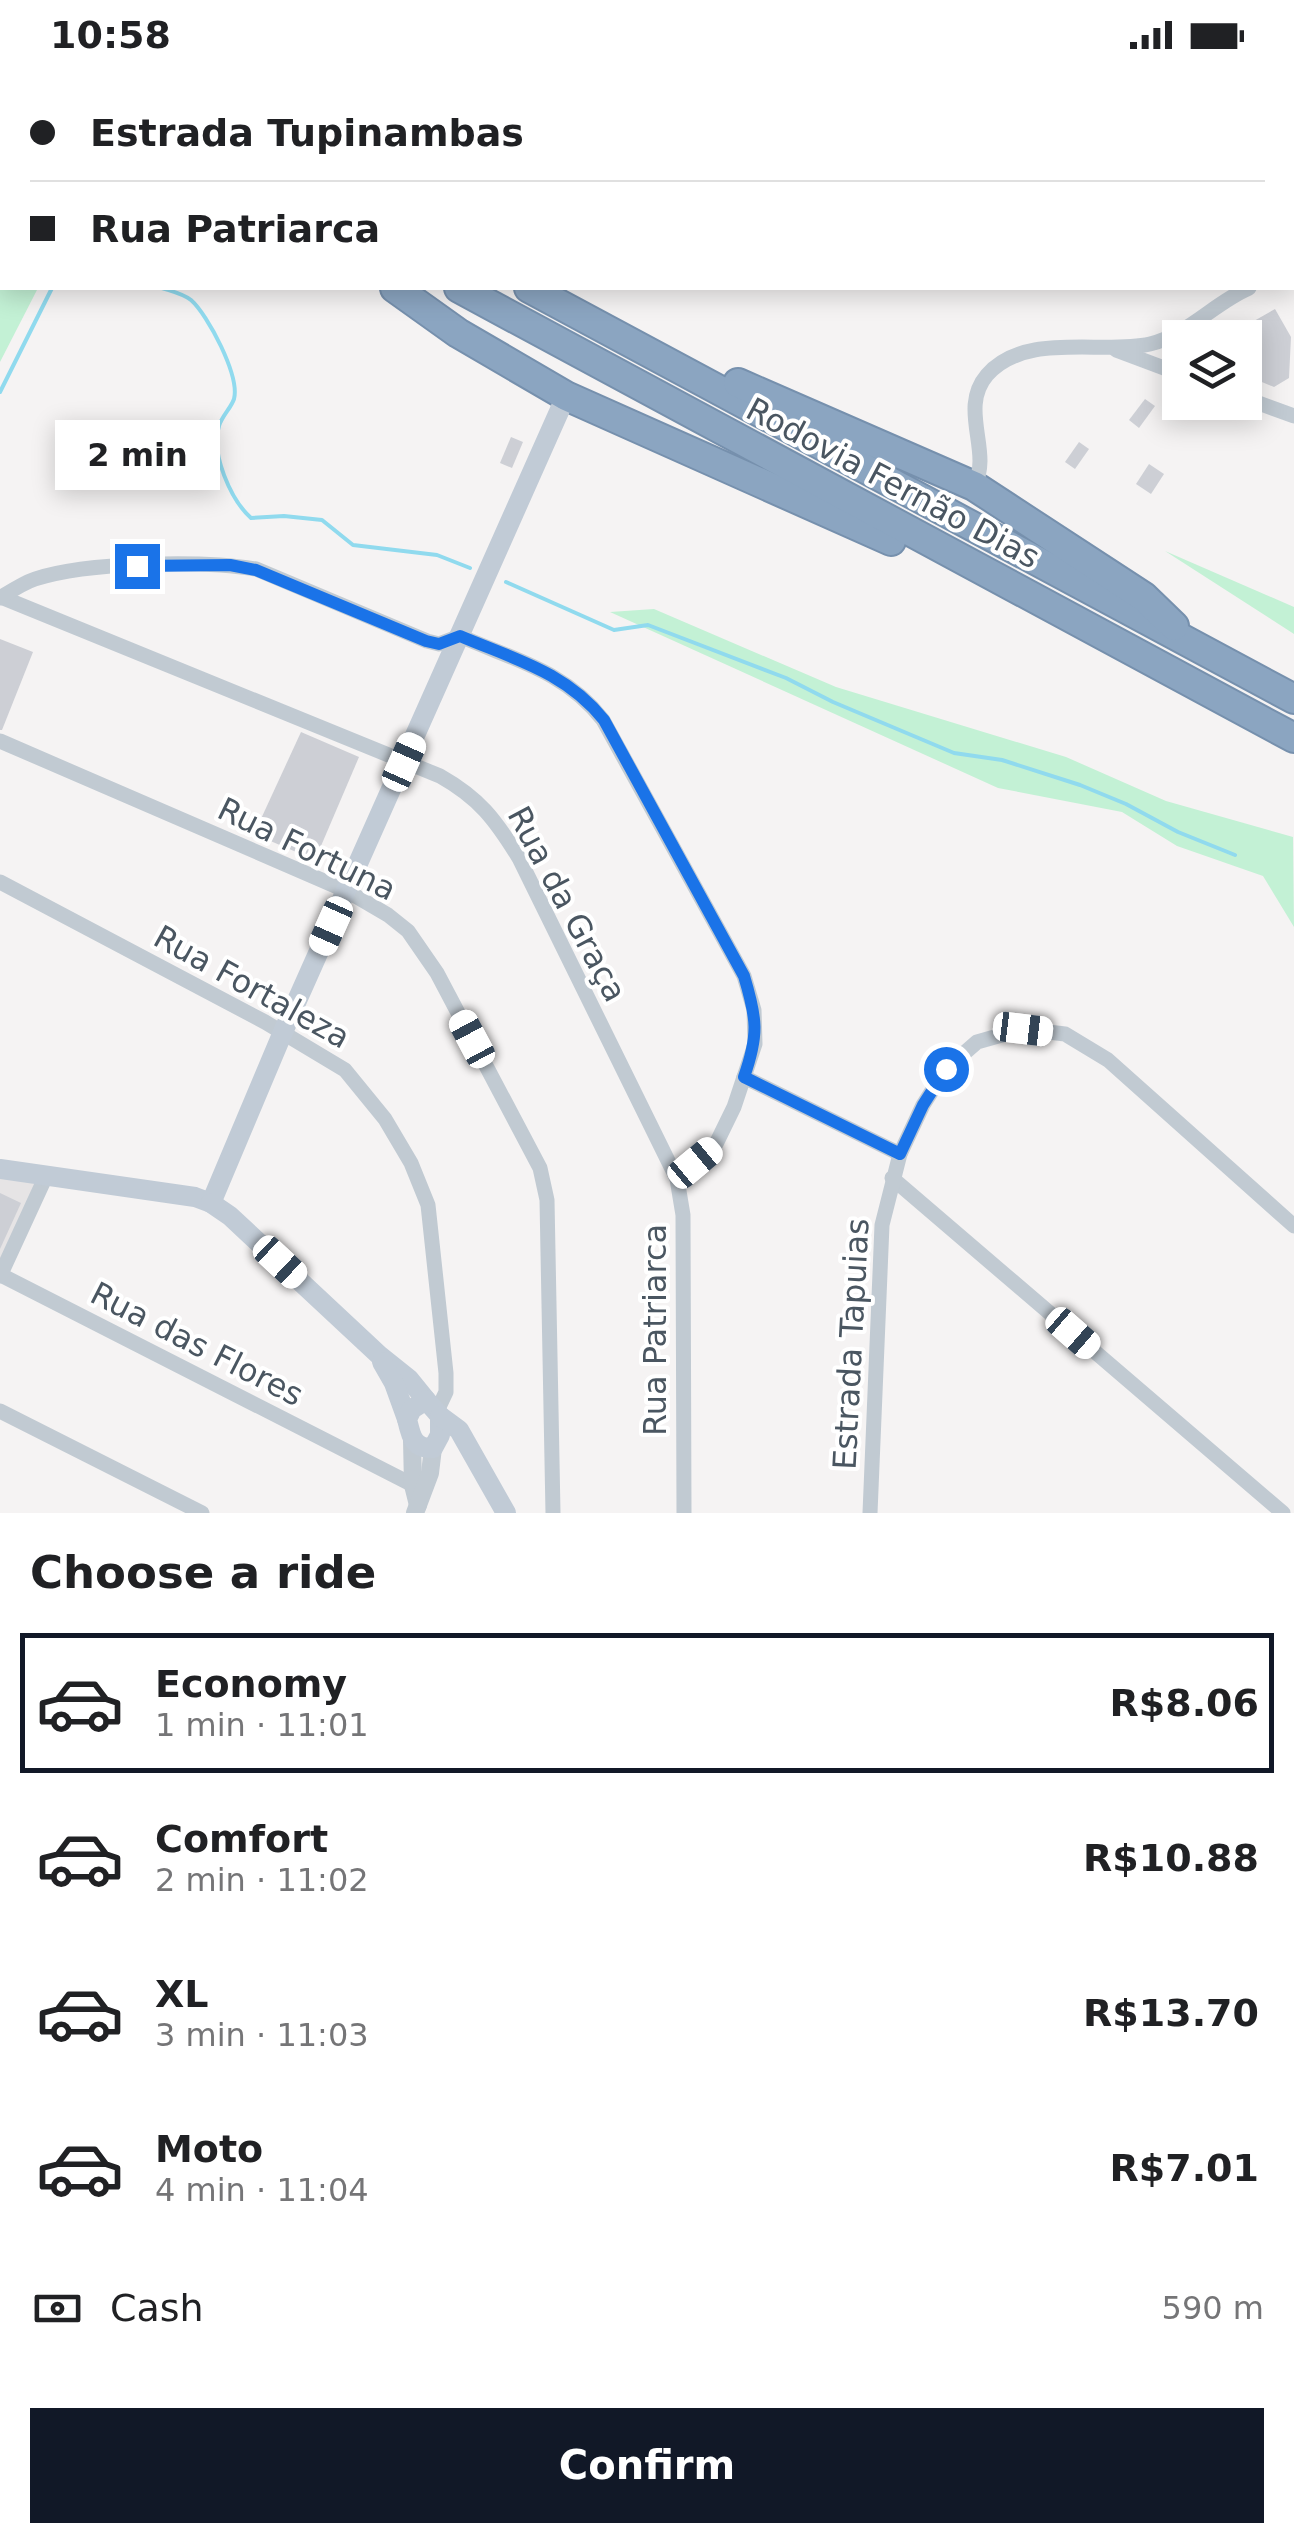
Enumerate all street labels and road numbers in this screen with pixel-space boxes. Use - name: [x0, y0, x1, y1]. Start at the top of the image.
- street label: Rodovia Fernão Dias: [740, 390, 1046, 576]
- street label: Rua Fortuna: [212, 789, 402, 909]
- street label: Rua da Graça: [500, 800, 634, 1008]
- street label: Rua Fortaleza: [147, 918, 357, 1056]
- street label: Estrada Tapuias: [825, 1217, 877, 1471]
- street label: Rua Patriarca: [636, 1224, 674, 1436]
- street label: Rua das Flores: [84, 1274, 310, 1414]

